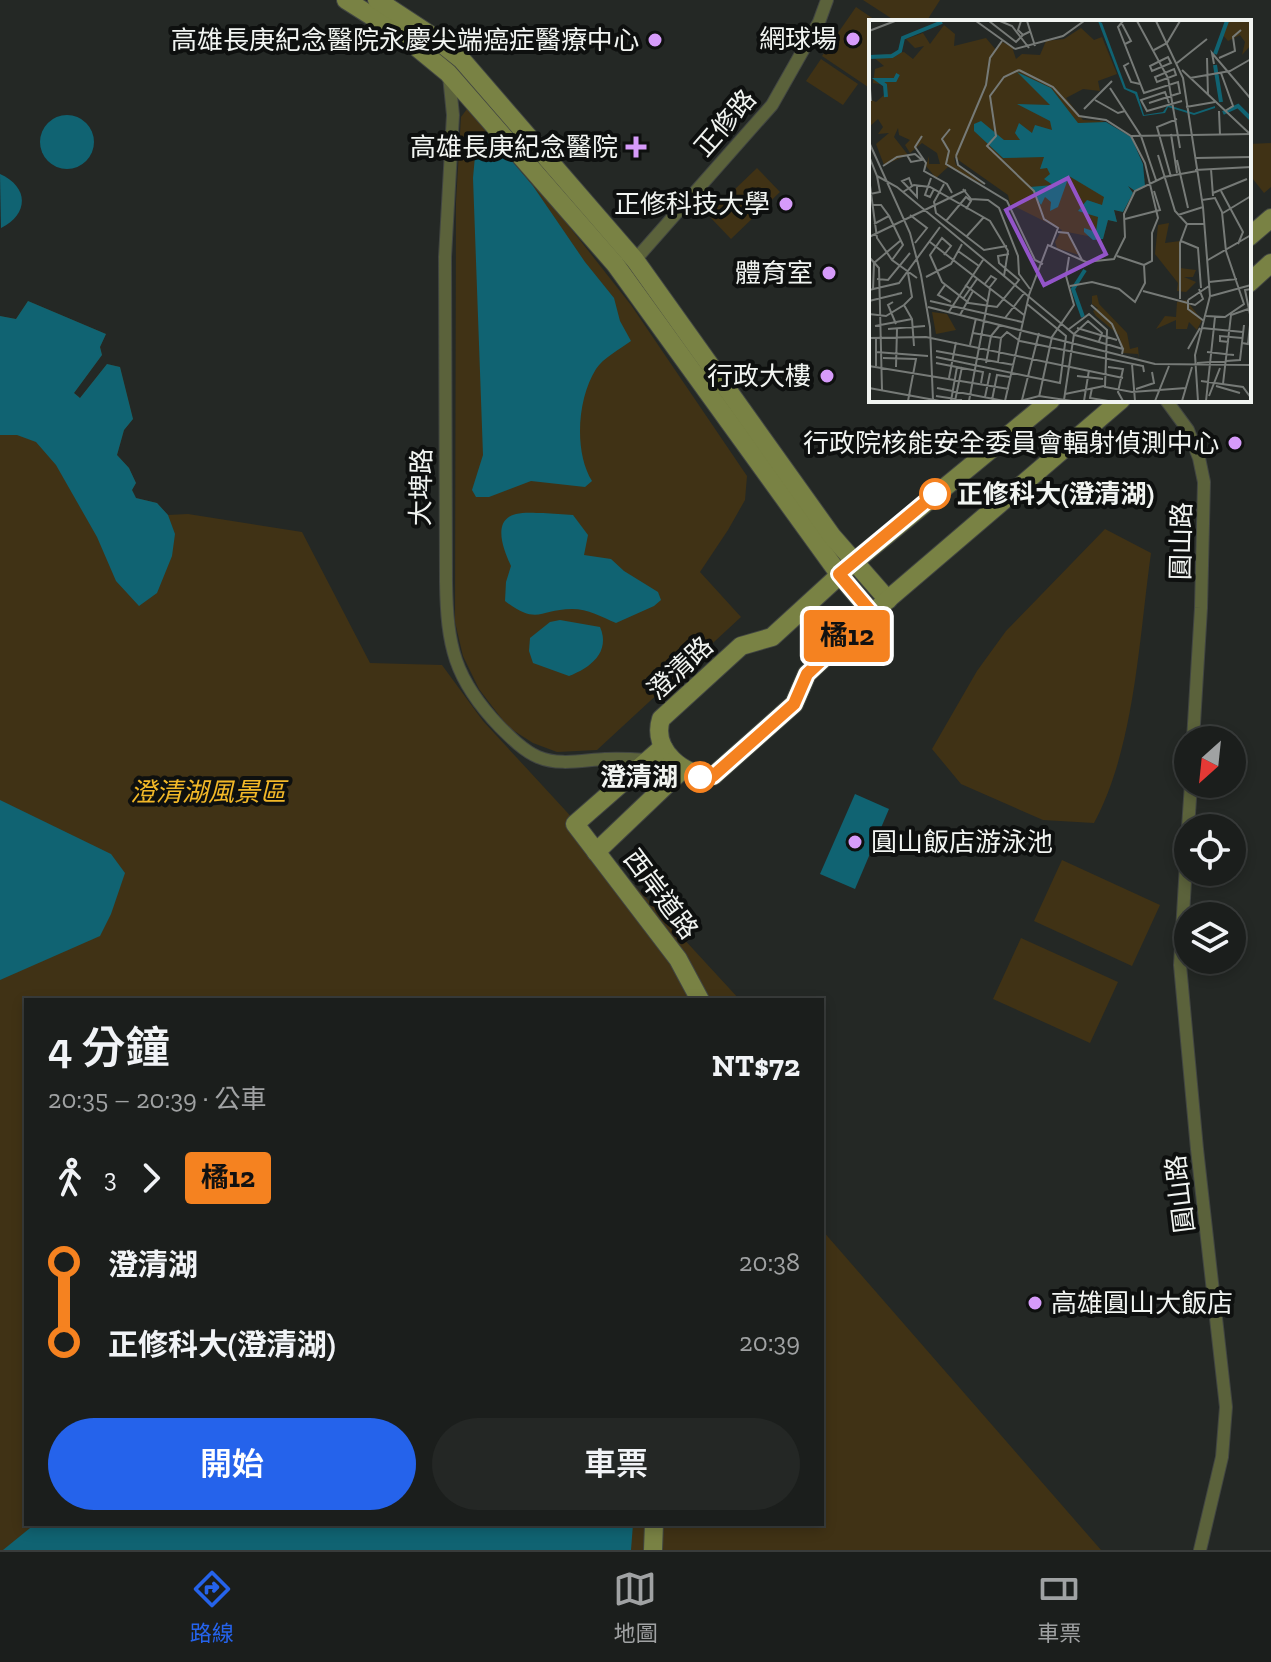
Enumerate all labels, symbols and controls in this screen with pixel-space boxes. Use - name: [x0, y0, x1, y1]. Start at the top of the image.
- inset map: [869, 20, 1251, 402]
- place label: 網球場: [759, 23, 837, 55]
- place label: 高雄長庚紀念醫院永慶尖端癌症醫療中心: [171, 24, 639, 56]
- marker: 網球場: [844, 30, 862, 48]
- marker: 高雄長庚紀念醫院永慶尖端癌症醫療中心: [646, 31, 664, 49]
- street label: 正修路: [687, 83, 763, 163]
- place label: 高雄長庚紀念醫院: [410, 131, 618, 163]
- marker: 高雄長庚紀念醫院: [625, 136, 647, 158]
- place label: 正修科技大學: [614, 188, 770, 220]
- marker: 正修科技大學: [777, 195, 795, 213]
- place label: 體育室: [735, 257, 813, 289]
- marker: 體育室: [820, 264, 838, 282]
- place label: 行政大樓: [707, 360, 811, 392]
- marker: 行政大樓: [818, 367, 836, 385]
- place label: 行政院核能安全委員會輻射偵測中心: [803, 427, 1219, 459]
- marker: 行政院核能安全委員會輻射偵測中心: [1226, 434, 1244, 452]
- street label: 大埤路: [404, 448, 438, 526]
- place label: 正修科大(澄清湖): [957, 478, 1154, 510]
- marker: 正修科大(澄清湖): [920, 479, 950, 509]
- street label: 圓山路: [1164, 502, 1198, 580]
- line badge: 橘12: [801, 610, 893, 662]
- text: 橘12: [820, 619, 874, 652]
- street label: 澄清路: [641, 630, 719, 706]
- north arrow: [1174, 726, 1246, 798]
- map controls: [1174, 726, 1246, 974]
- place label: 澄清湖: [600, 761, 678, 793]
- marker: 澄清湖: [685, 762, 715, 792]
- park label: 澄清湖風景區: [130, 776, 289, 808]
- button: locate: [1174, 814, 1246, 886]
- place label: 圓山飯店游泳池: [871, 826, 1053, 858]
- marker: 圓山飯店游泳池: [846, 833, 864, 851]
- street label: 西岸道路: [617, 843, 705, 945]
- button: layers: [1174, 902, 1246, 974]
- text: 4 分鐘: [48, 1021, 169, 1074]
- text: NT$72: [712, 1048, 800, 1084]
- text: 20:35 – 20:39 · 公車: [48, 1083, 266, 1115]
- street label: 圓山路: [1159, 1153, 1201, 1235]
- icon: walk: [48, 1156, 92, 1200]
- icon: forward: [129, 1156, 173, 1200]
- text: 橘12: [201, 1161, 255, 1194]
- text: 3: [104, 1162, 117, 1194]
- text: 20:38: [739, 1246, 800, 1278]
- text: 澄清湖: [108, 1247, 198, 1283]
- place label: 高雄圓山大飯店: [1051, 1287, 1233, 1319]
- marker: 高雄圓山大飯店: [1026, 1294, 1044, 1312]
- text: 20:39: [739, 1326, 800, 1358]
- text: 正修科大(澄清湖): [108, 1327, 335, 1363]
- button: 開始: [48, 1418, 416, 1510]
- button: 車票: [432, 1418, 800, 1510]
- tab: 路線: [190, 1567, 234, 1647]
- tab: 地圖: [613, 1567, 657, 1647]
- tab: 車票: [1037, 1567, 1081, 1647]

